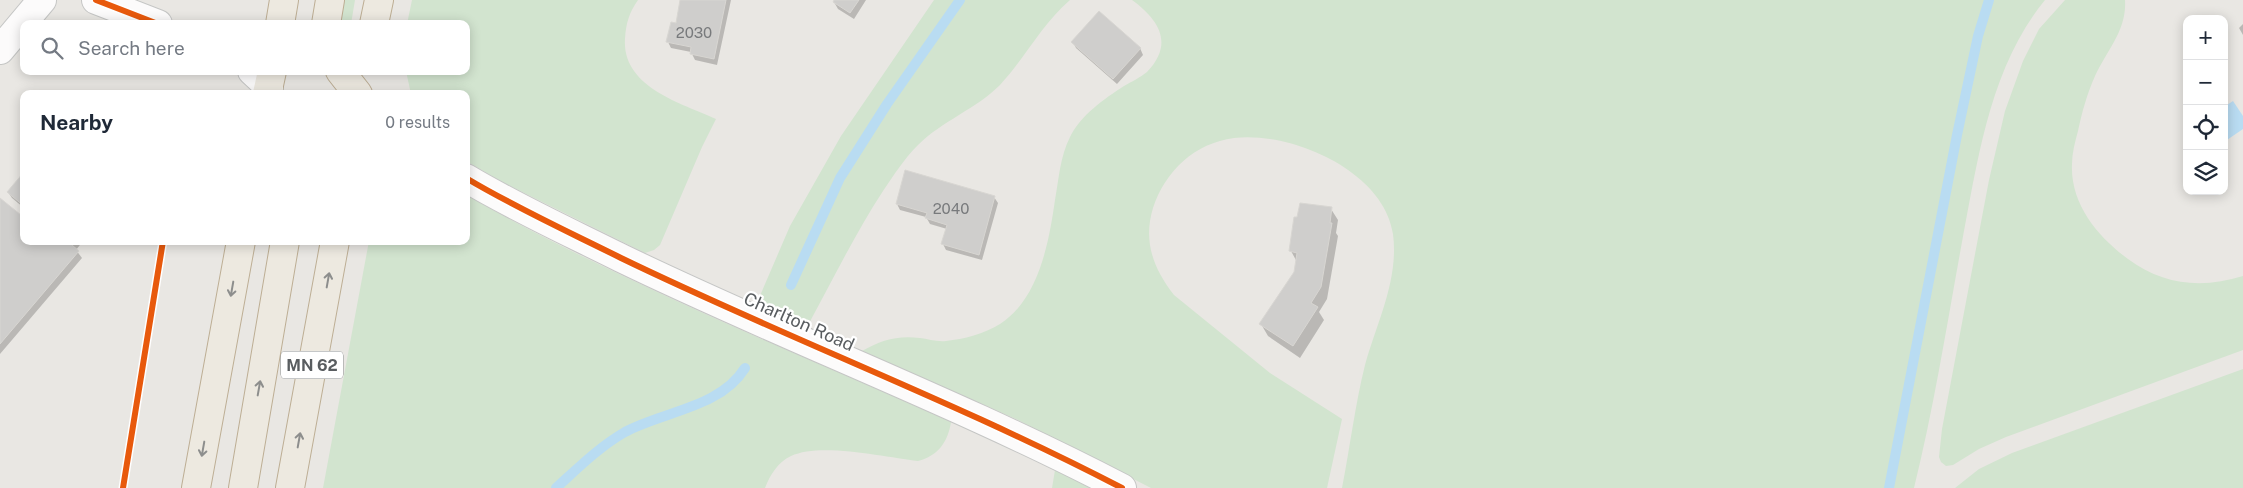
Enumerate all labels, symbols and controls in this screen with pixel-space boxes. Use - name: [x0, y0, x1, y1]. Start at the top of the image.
- map controls: [2183, 15, 2228, 195]
- button: +: [2183, 15, 2228, 60]
- search box: [20, 20, 470, 75]
- house number: 2030: [676, 24, 712, 41]
- icon: search: [38, 34, 66, 62]
- text: Search here: [78, 37, 185, 59]
- button: −: [2183, 60, 2228, 105]
- button: locate: [2183, 105, 2228, 150]
- text: Nearby: [40, 110, 113, 135]
- text: 0 results: [385, 113, 450, 132]
- button: layers: [2183, 150, 2228, 195]
- house number: 2040: [933, 200, 969, 217]
- one-way arrow: [323, 273, 333, 289]
- one-way arrow: [226, 281, 236, 297]
- street label: Charlton Road: [741, 288, 858, 355]
- road number: MN 62: [281, 352, 343, 378]
- one-way arrow: [255, 380, 264, 396]
- one-way arrow: [294, 432, 304, 448]
- one-way arrow: [197, 441, 207, 457]

